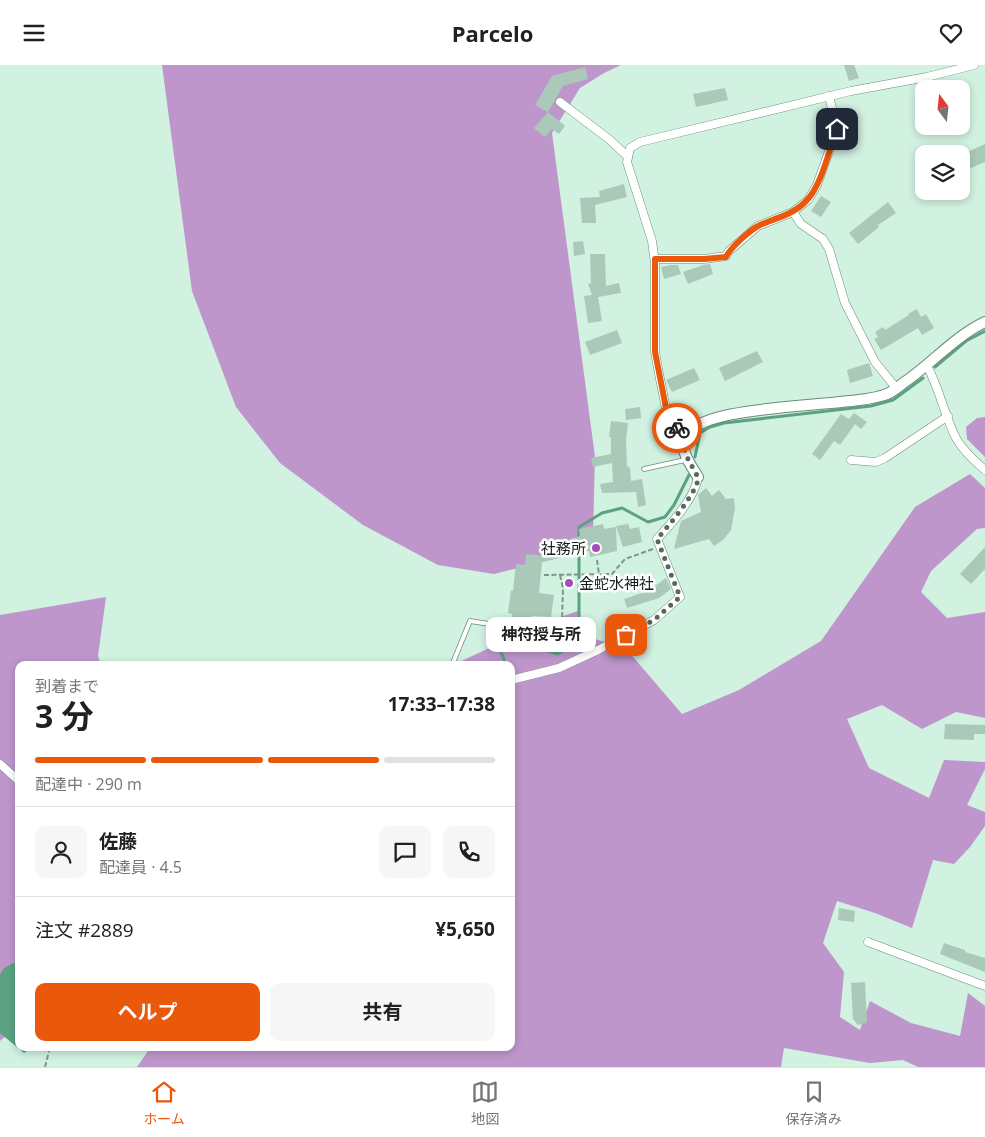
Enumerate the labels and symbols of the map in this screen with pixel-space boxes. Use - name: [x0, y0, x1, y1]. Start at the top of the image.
- north arrow: [915, 80, 970, 135]
- pin: [816, 108, 858, 150]
- courier: [652, 403, 702, 453]
- place label: 社務所: [541, 538, 586, 558]
- marker: 社務所: [590, 542, 602, 554]
- place label: 金蛇水神社: [579, 573, 654, 593]
- marker: 金蛇水神社: [563, 577, 575, 589]
- pin: [605, 614, 647, 656]
- callout: 神符授与所: [486, 617, 596, 653]

